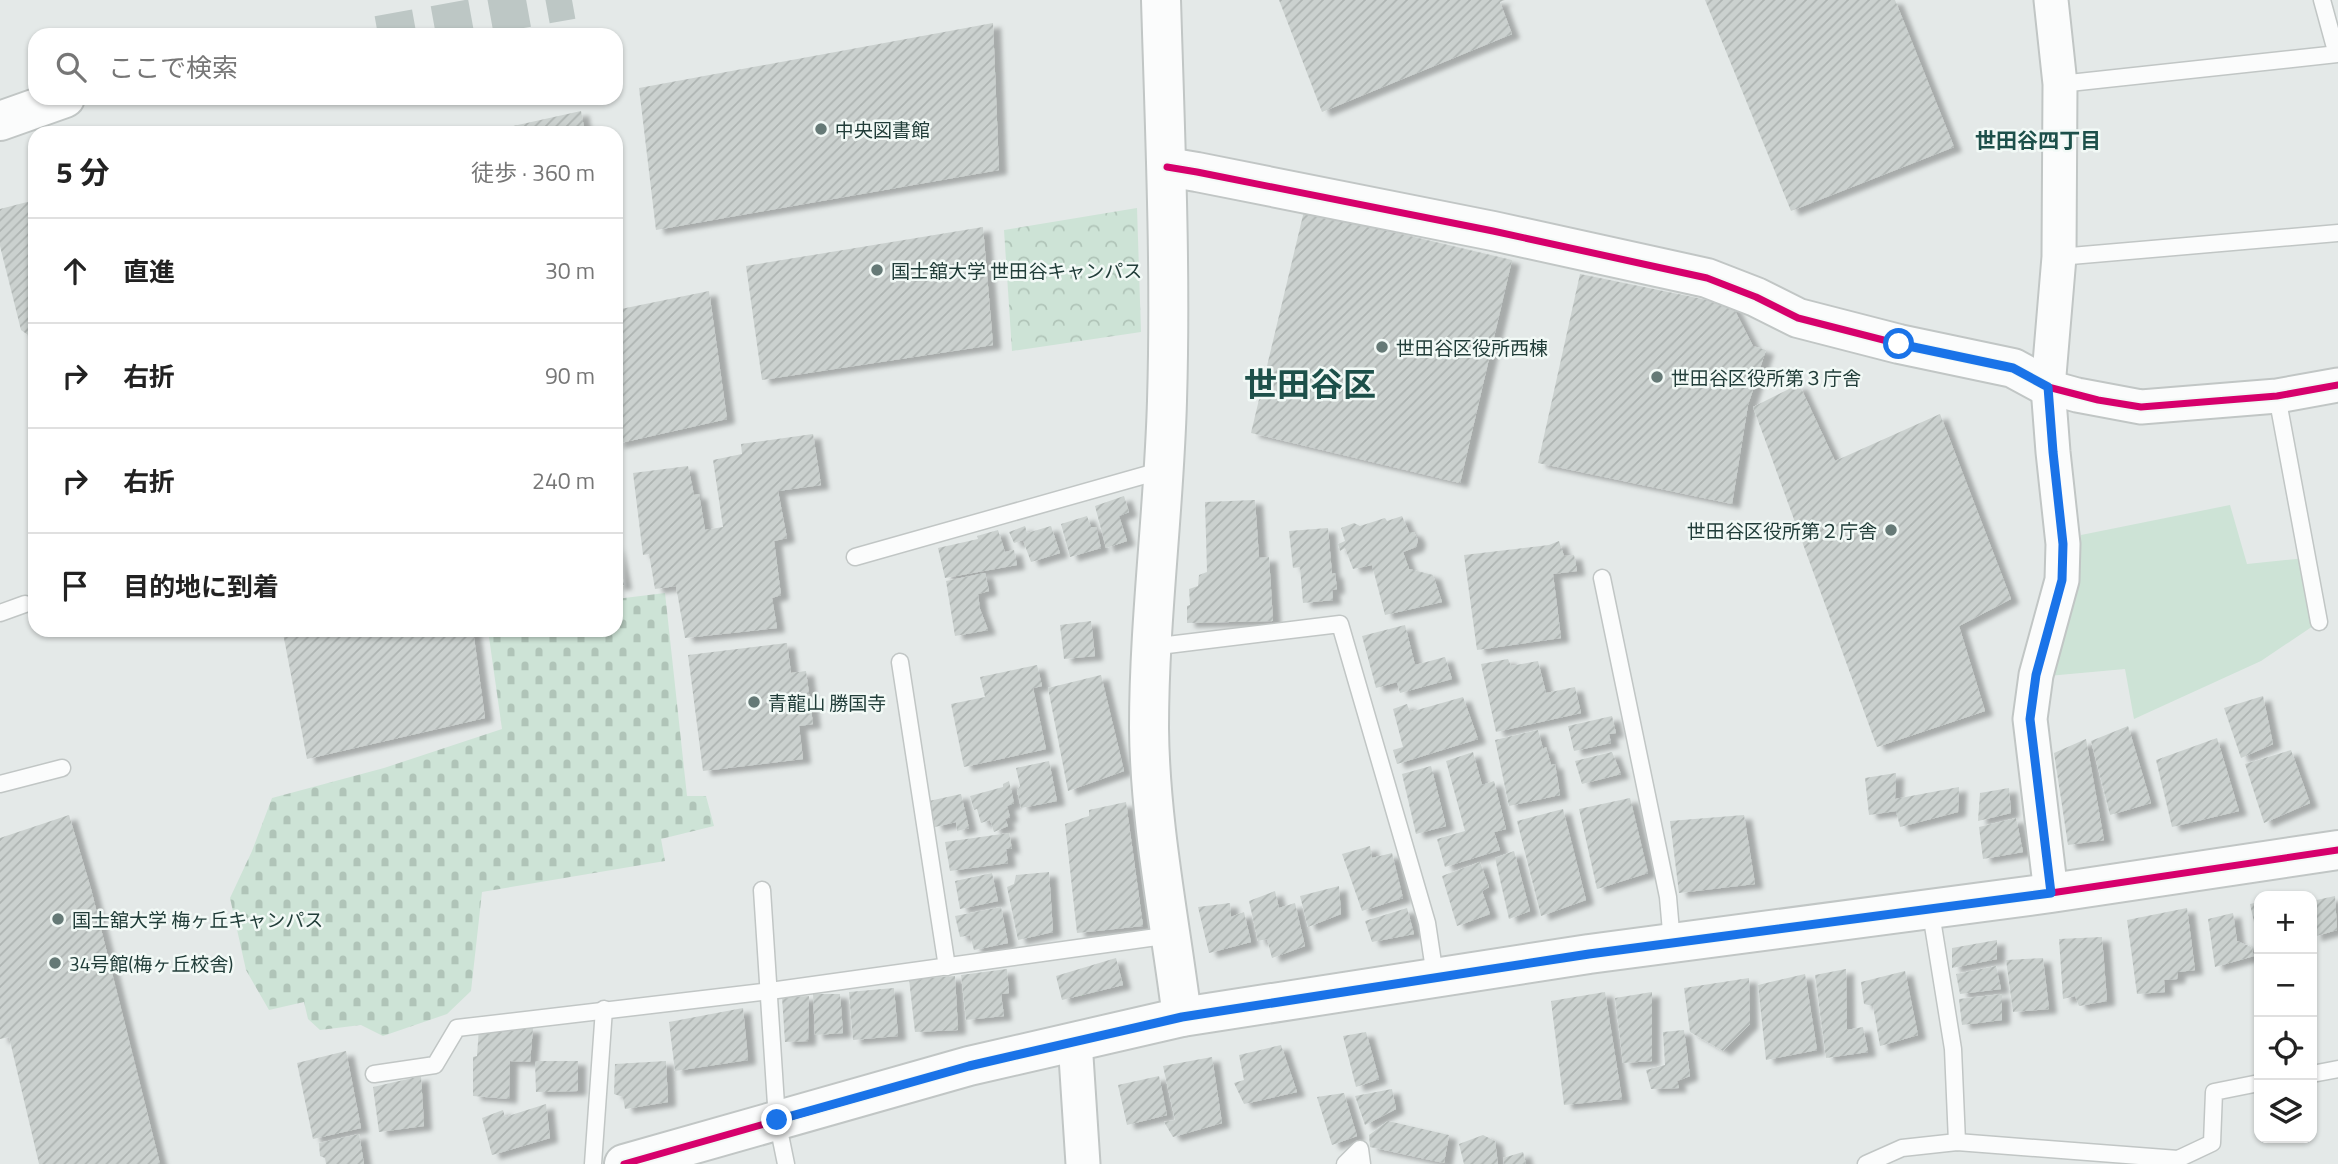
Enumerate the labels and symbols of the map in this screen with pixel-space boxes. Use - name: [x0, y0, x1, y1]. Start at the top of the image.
- place label: 中央図書館: [835, 115, 930, 144]
- marker: 中央図書館: [813, 121, 829, 137]
- district label: 世田谷四丁目: [1975, 124, 2101, 156]
- place label: 国士舘大学 世田谷キャンパス: [891, 256, 1142, 285]
- marker: 国士舘大学 世田谷キャンパス: [869, 262, 885, 278]
- route start: [1883, 328, 1914, 359]
- place label: 世田谷区役所西棟: [1396, 333, 1548, 362]
- marker: 世田谷区役所西棟: [1374, 339, 1390, 355]
- district label: 世田谷区: [1244, 359, 1376, 409]
- place label: 世田谷区役所第３庁舎: [1671, 363, 1861, 392]
- marker: 世田谷区役所第３庁舎: [1649, 369, 1665, 385]
- place label: 世田谷区役所第２庁舎: [1687, 516, 1877, 545]
- marker: 世田谷区役所第２庁舎: [1883, 522, 1899, 538]
- place label: 青龍山 勝国寺: [768, 688, 886, 717]
- marker: 青龍山 勝国寺: [746, 694, 762, 710]
- place label: 国士舘大学 梅ヶ丘キャンパス: [72, 905, 323, 934]
- marker: 国士舘大学 梅ヶ丘キャンパス: [50, 911, 66, 927]
- place label: 34号館(梅ヶ丘校舎): [69, 949, 233, 978]
- marker: 34号館(梅ヶ丘校舎): [47, 955, 63, 971]
- route end: [761, 1104, 792, 1135]

